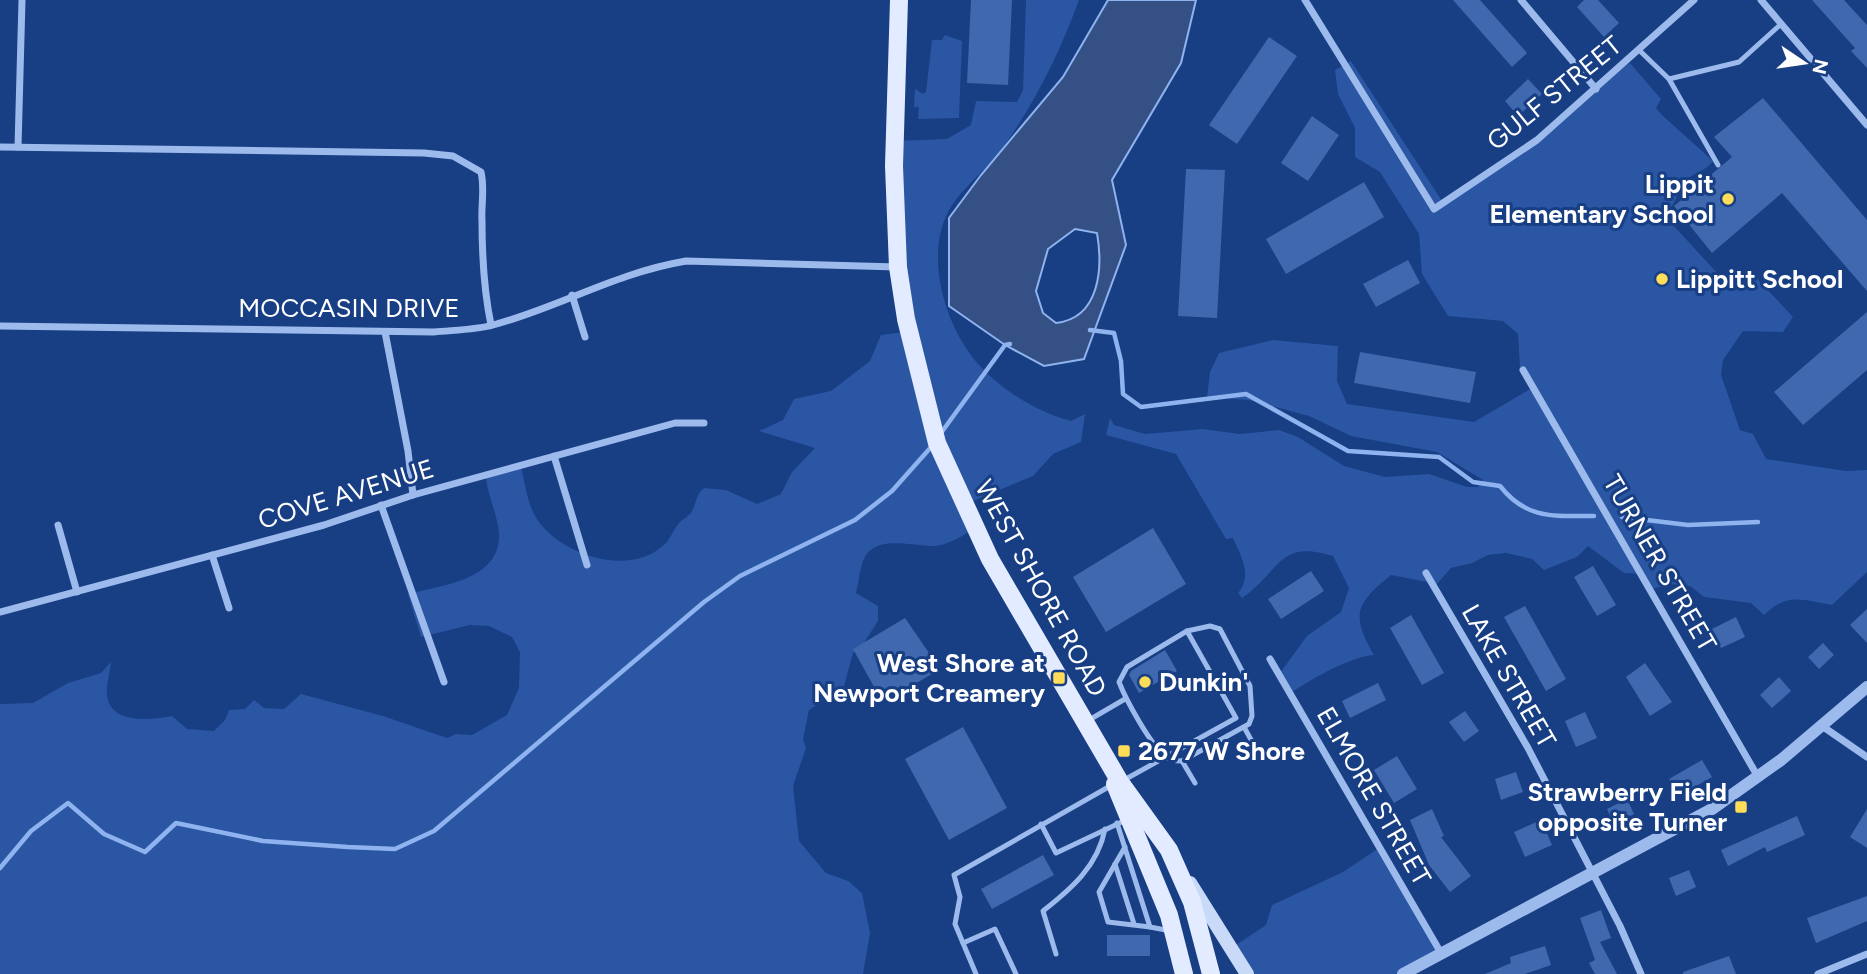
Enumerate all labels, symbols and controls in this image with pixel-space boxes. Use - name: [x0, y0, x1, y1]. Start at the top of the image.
- north arrow: [1769, 28, 1839, 98]
- street label: GULF STREET: [1480, 29, 1628, 157]
- text: N: [1807, 57, 1833, 76]
- place label: Lippit Elementary School: [1490, 168, 1714, 230]
- marker: Lippit Elementary School: [1720, 191, 1736, 207]
- place label: Lippitt School: [1676, 263, 1843, 295]
- marker: Lippitt School: [1654, 271, 1670, 287]
- street label: MOCCASIN DRIVE: [238, 292, 460, 324]
- street label: COVE AVENUE: [254, 452, 438, 536]
- street label: TURNER STREET: [1596, 469, 1724, 658]
- street label: WEST SHORE ROAD: [968, 474, 1114, 702]
- street label: LAKE STREET: [1455, 598, 1563, 754]
- place label: West Shore at Newport Creamery: [813, 647, 1045, 709]
- place label: Dunkin': [1159, 666, 1249, 698]
- marker: West Shore at Newport Creamery: [1051, 670, 1067, 686]
- marker: Dunkin': [1137, 674, 1153, 690]
- street label: ELMORE STREET: [1310, 701, 1438, 892]
- place label: 2677 W Shore: [1138, 735, 1305, 767]
- marker: 2677 W Shore: [1116, 743, 1132, 759]
- place label: Strawberry Field opposite Turner: [1527, 776, 1727, 838]
- marker: Strawberry Field opposite Turner: [1733, 799, 1749, 815]

